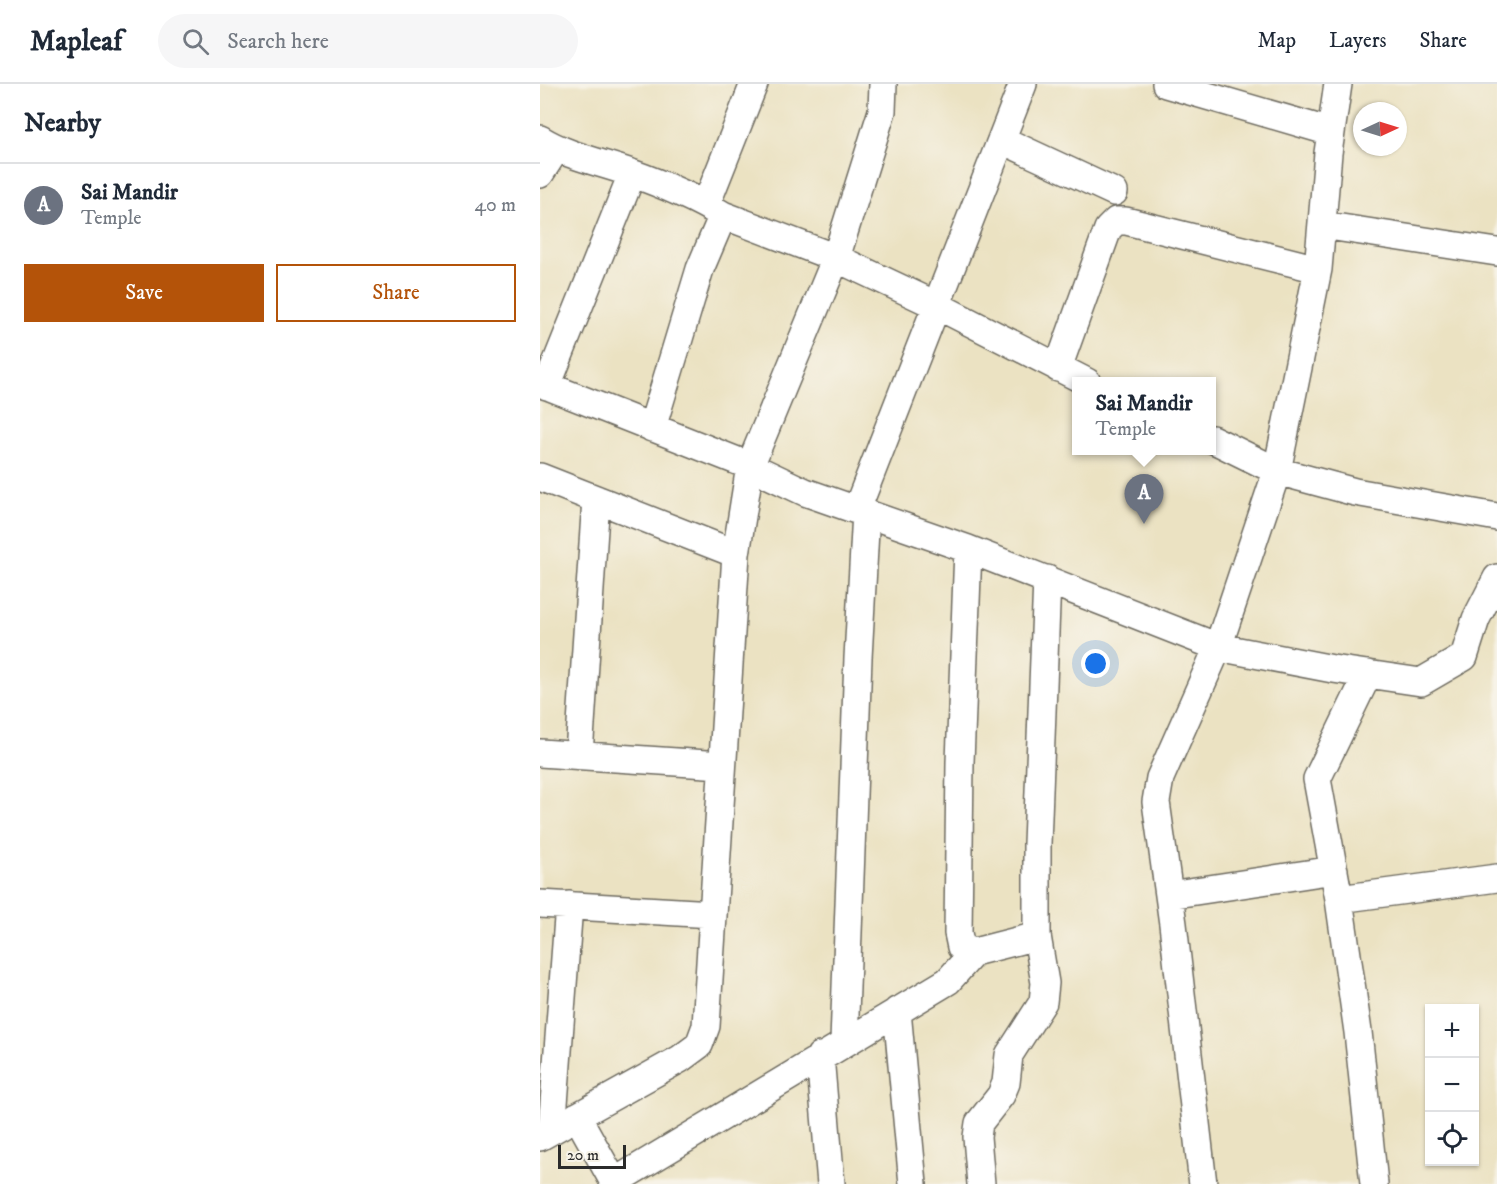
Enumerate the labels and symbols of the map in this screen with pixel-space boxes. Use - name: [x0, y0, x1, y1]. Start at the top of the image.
- north arrow: [1353, 102, 1407, 156]
- pin: A: [1124, 474, 1164, 524]
- your location: [1081, 649, 1110, 678]
- scale bar: [558, 1142, 626, 1170]

